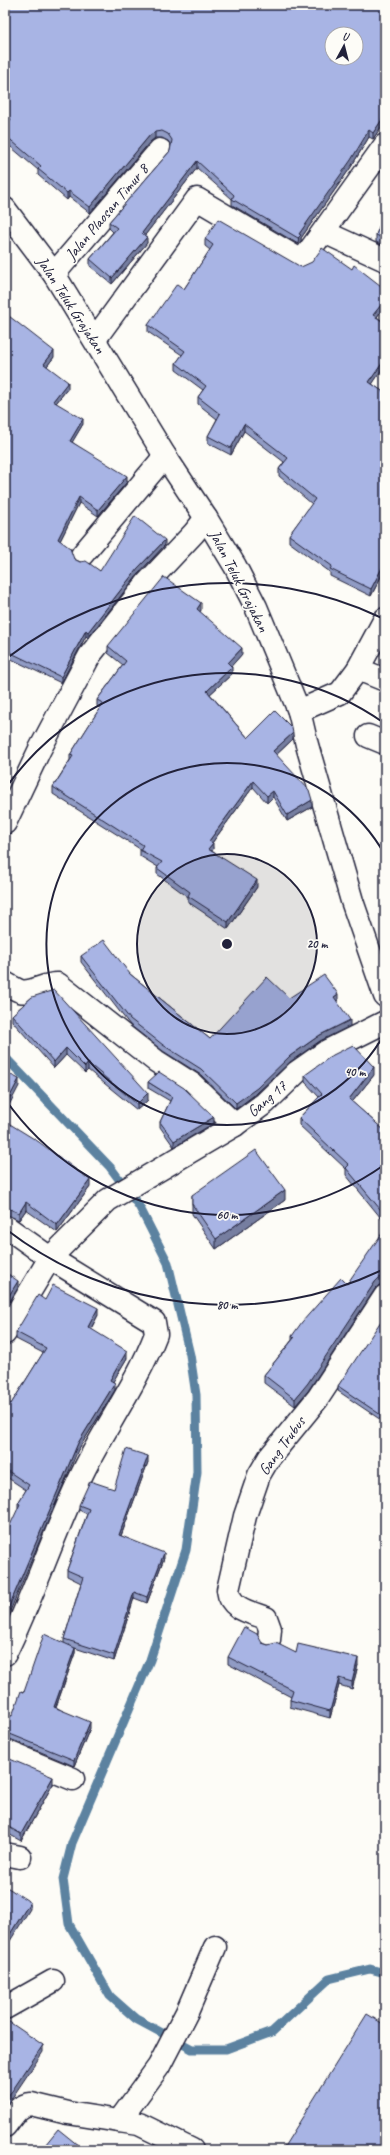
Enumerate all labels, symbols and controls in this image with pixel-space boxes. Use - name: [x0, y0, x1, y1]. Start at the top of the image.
- north arrow: [324, 26, 364, 66]
- text: U: [342, 29, 351, 44]
- street label: Jalan Plaosan Timur 8: [60, 158, 154, 265]
- street label: Jalan Teluk Grajakan: [32, 252, 110, 358]
- street label: Jalan Teluk Grajakan: [204, 526, 274, 636]
- text: 20 m: [307, 936, 328, 952]
- centre of rings: [220, 937, 234, 951]
- text: 40 m: [345, 1064, 366, 1080]
- street label: Gang 17: [243, 1076, 291, 1122]
- text: 60 m: [217, 1207, 239, 1223]
- text: 80 m: [217, 1297, 238, 1313]
- street label: Gang Trubus: [254, 1411, 311, 1479]

